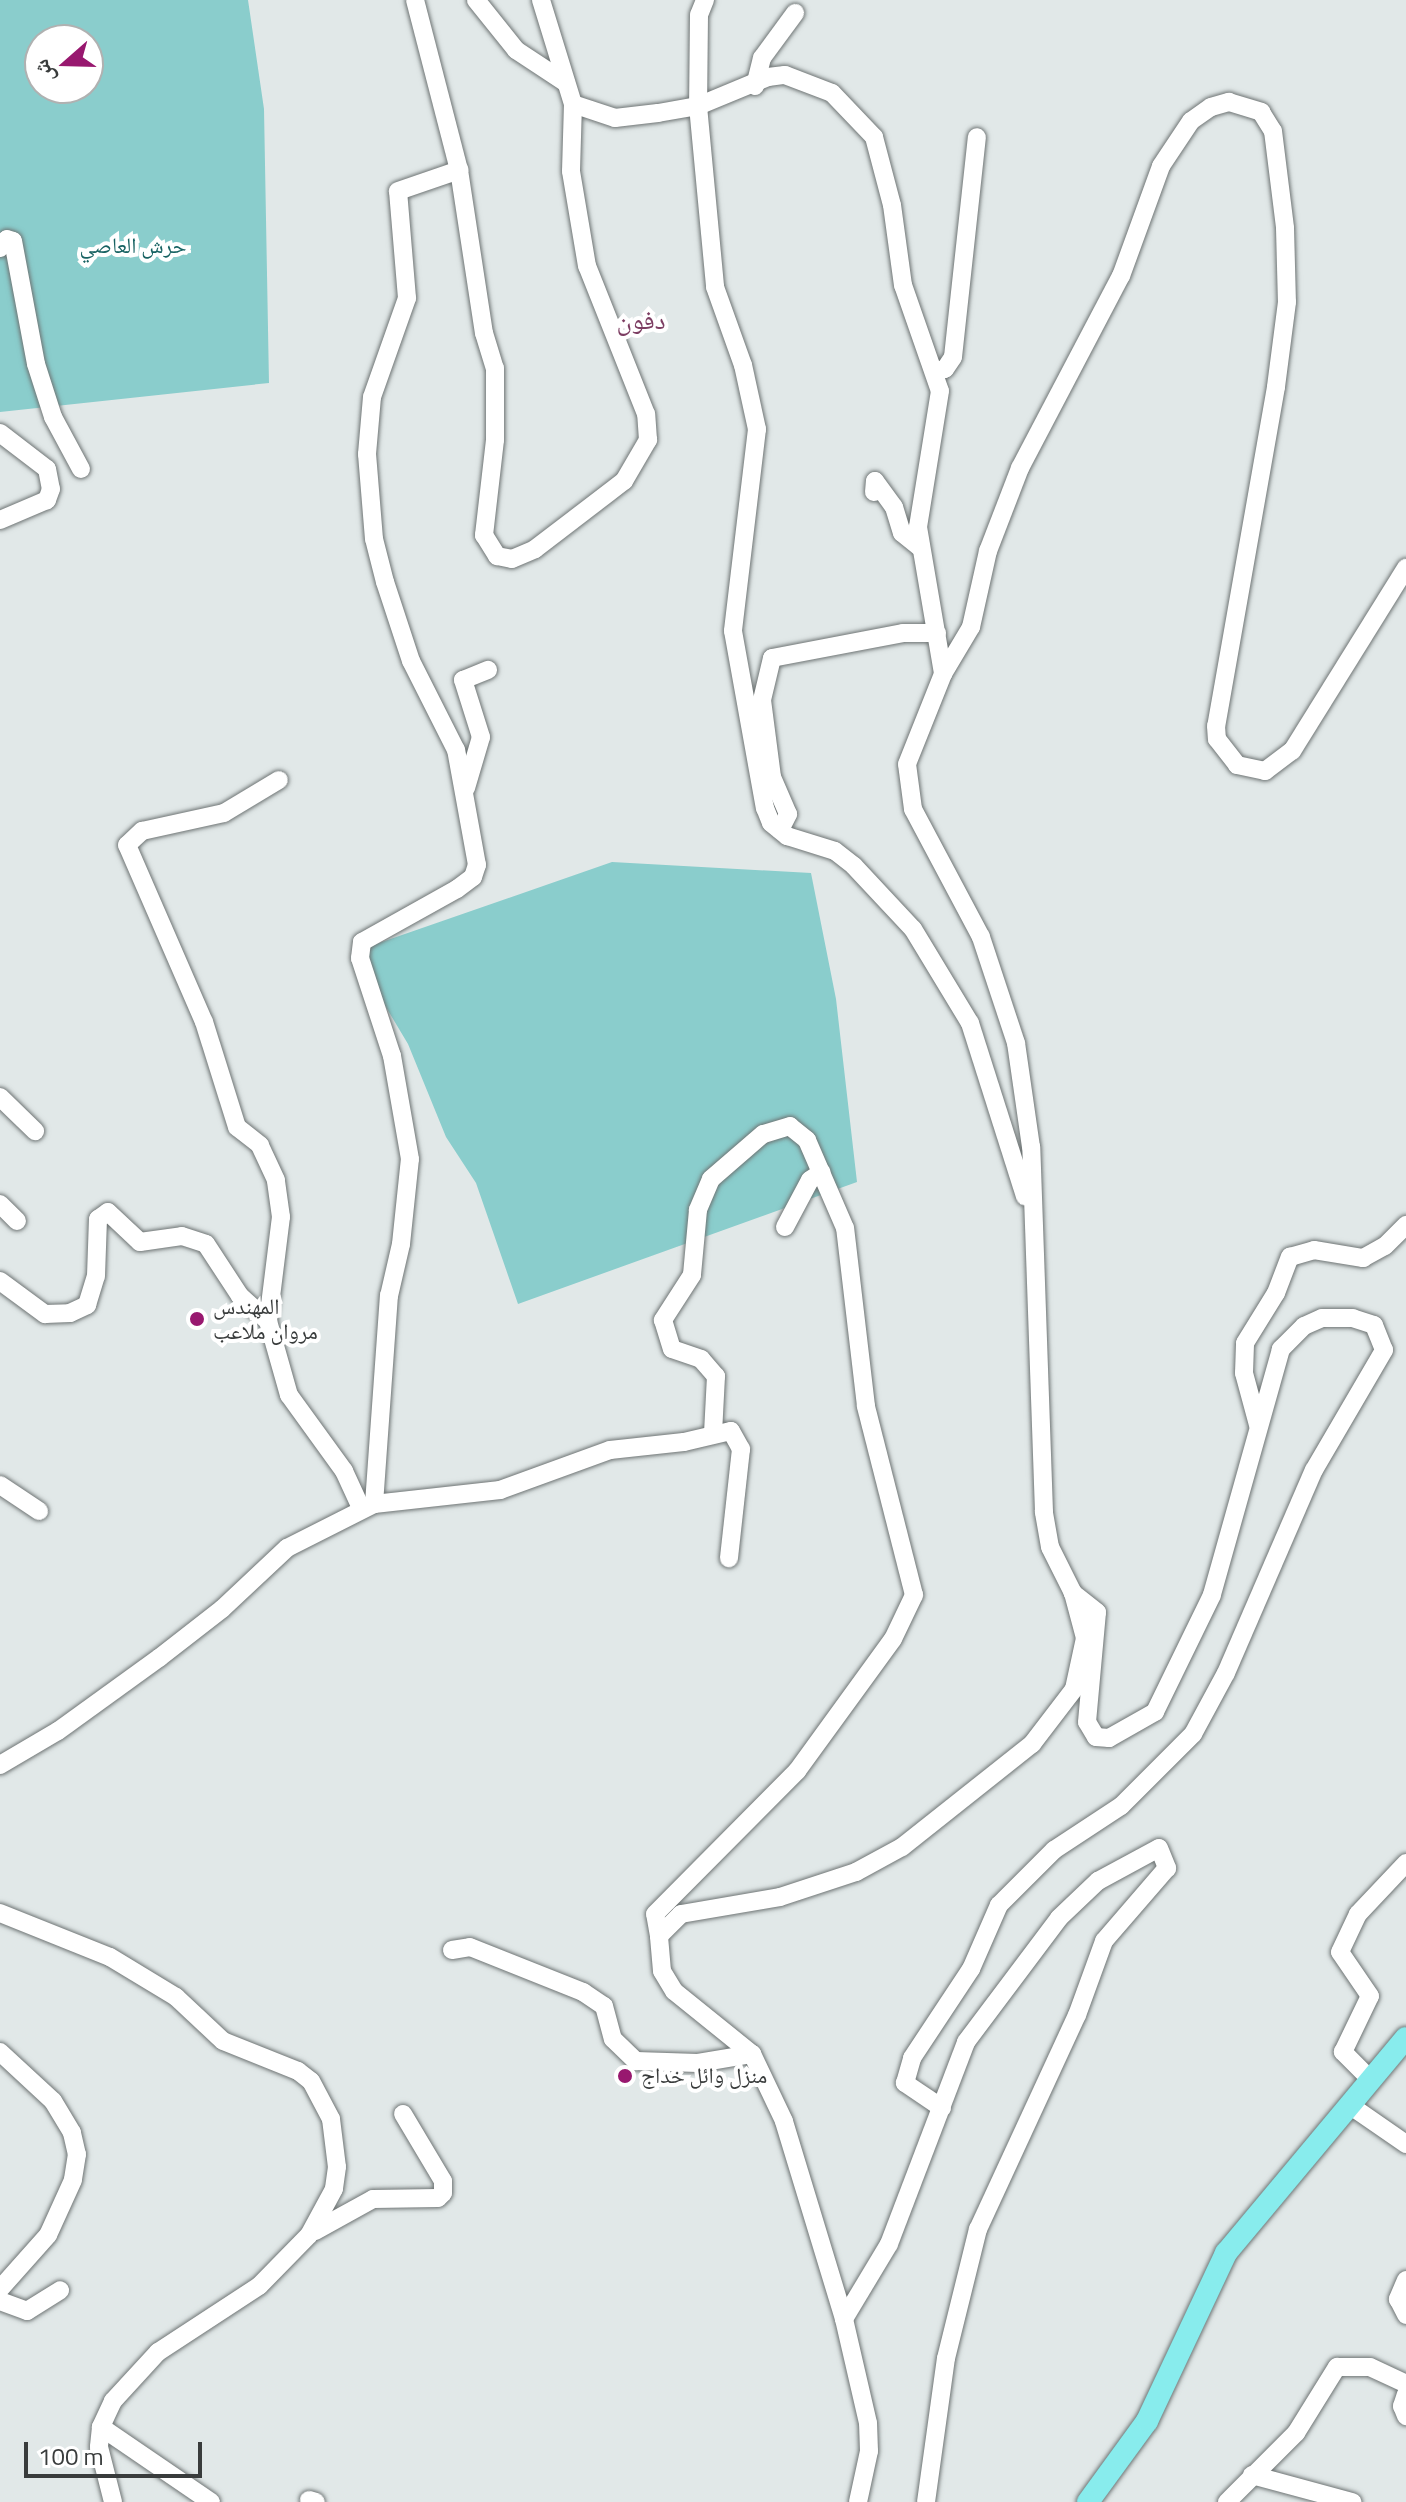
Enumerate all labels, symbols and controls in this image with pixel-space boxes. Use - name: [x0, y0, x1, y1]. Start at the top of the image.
- north arrow: [24, 24, 104, 104]
- text: ش: [23, 55, 63, 88]
- park label: حرش العاصي: [80, 233, 186, 259]
- district label: دفون: [616, 304, 666, 336]
- place label: المهندس مروان ملاعب: [213, 1293, 318, 1344]
- marker: المهندس مروان ملاعب: [188, 1310, 206, 1328]
- place label: منزل وائل خداج: [641, 2063, 767, 2089]
- marker: منزل وائل خداج: [616, 2067, 634, 2085]
- scale bar: [28, 2426, 206, 2476]
- text: 100 m: [38, 2438, 104, 2474]

